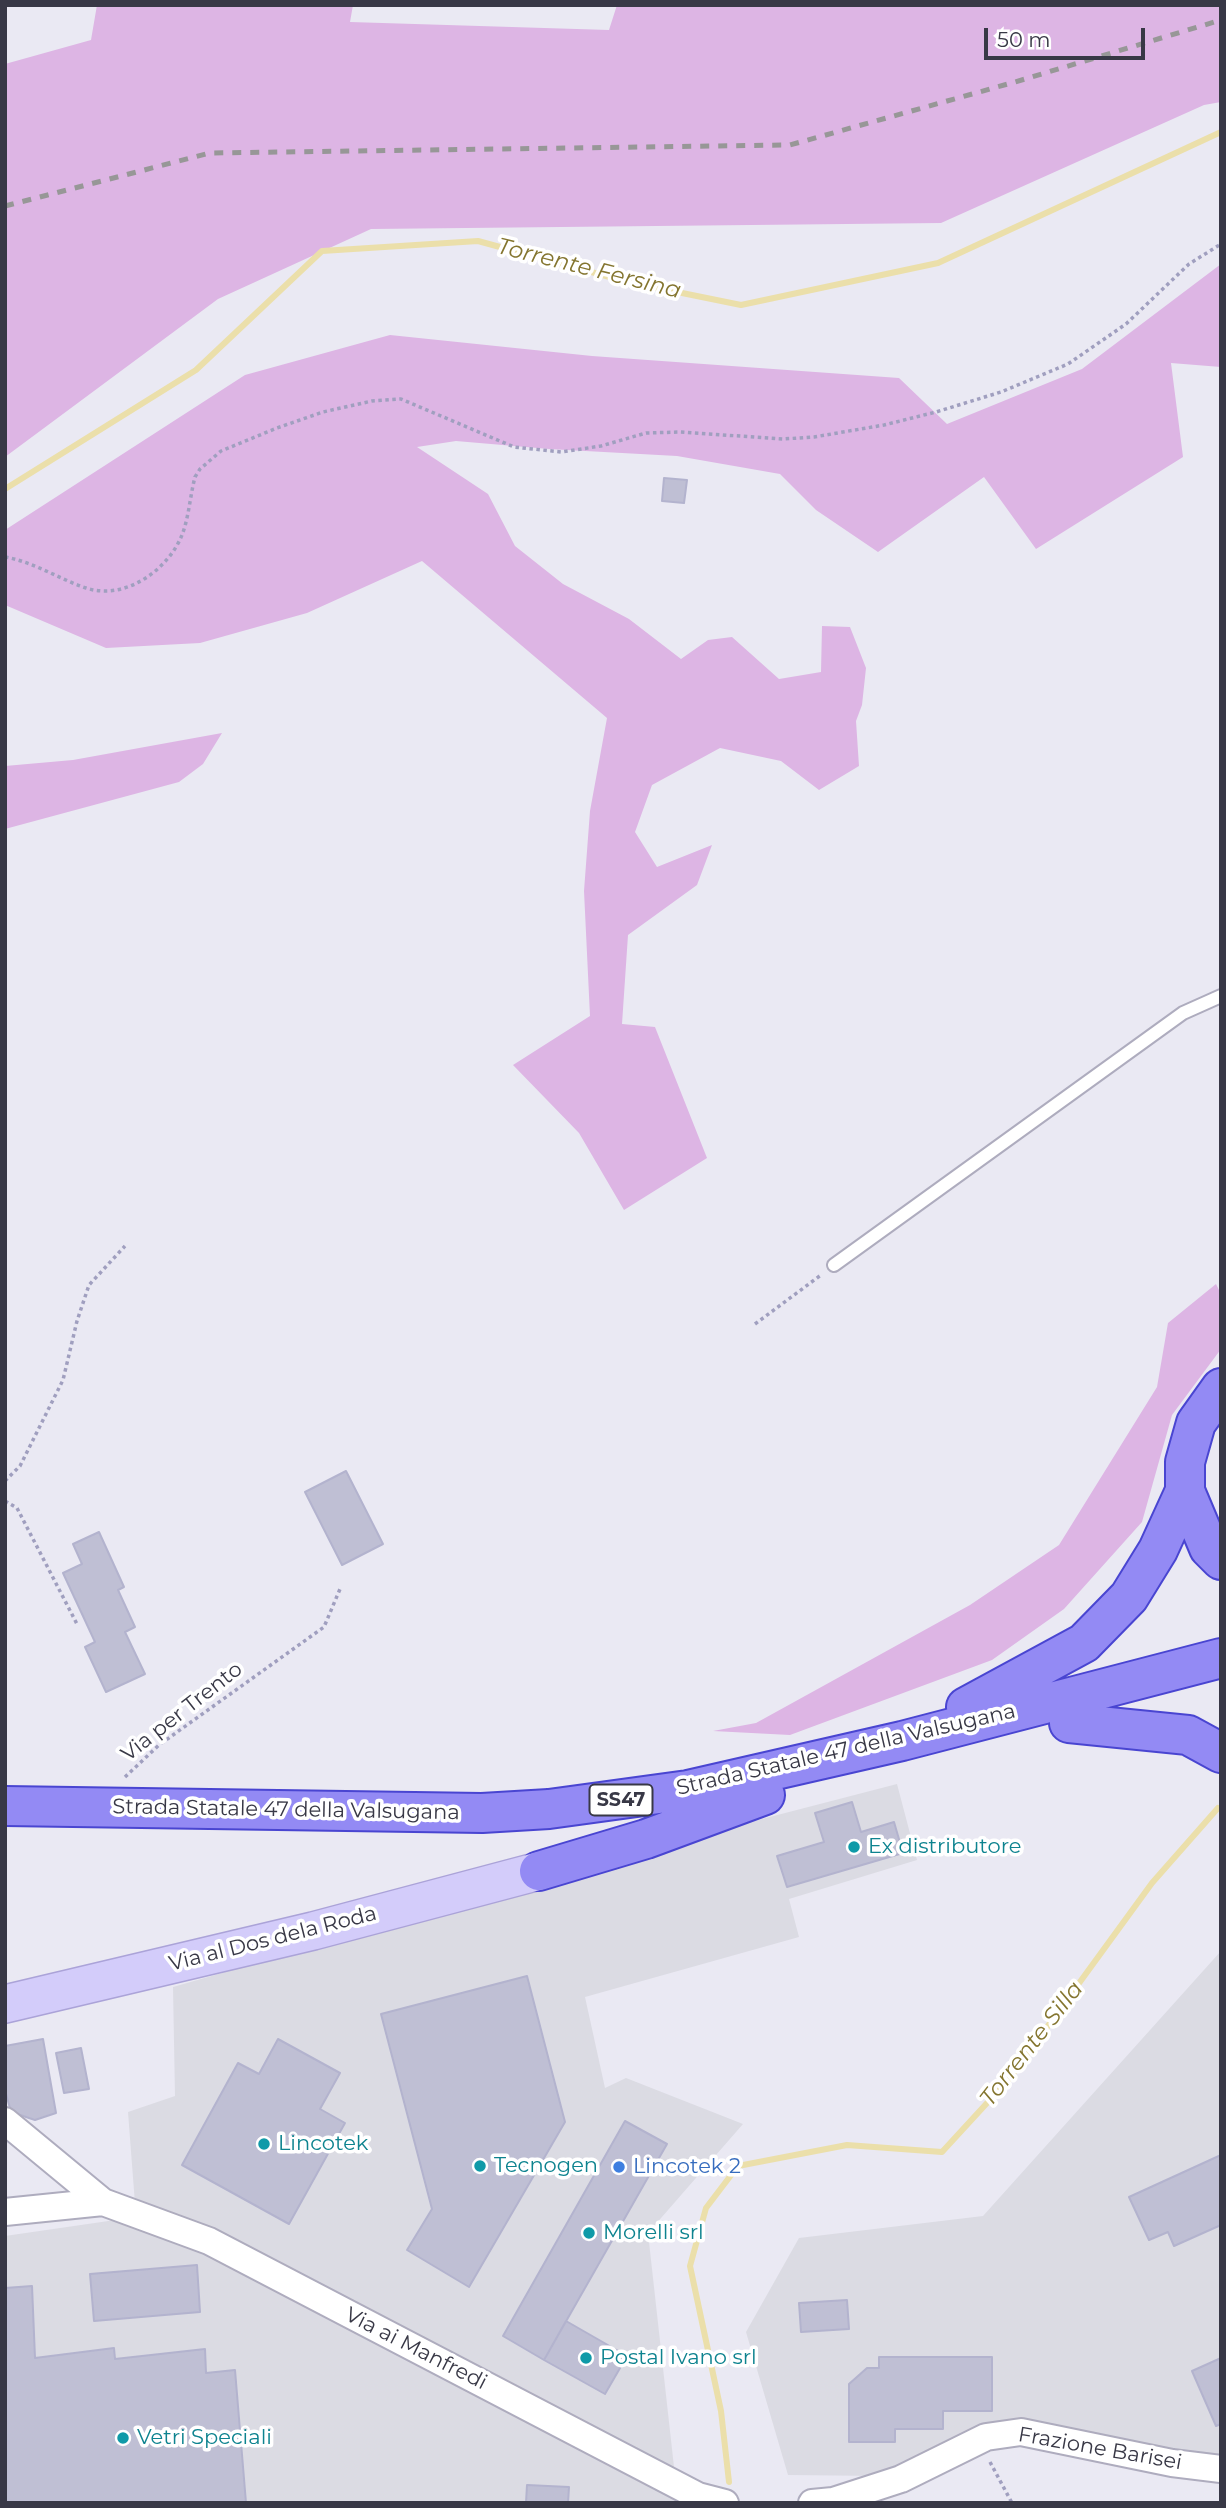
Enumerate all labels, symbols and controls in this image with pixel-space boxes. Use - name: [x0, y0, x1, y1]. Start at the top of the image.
- scale bar: [988, 14, 1149, 58]
- text: 50 m: [997, 27, 1051, 52]
- water label: Torrente Fersina: [494, 233, 684, 305]
- street label: Via per Trento: [116, 1657, 248, 1767]
- street label: Strada Statale 47 della Valsugana: [674, 1699, 1018, 1801]
- road number: SS47: [590, 1784, 652, 1816]
- street label: Strada Statale 47 della Valsugana: [112, 1794, 460, 1826]
- place label: Ex distributore: [868, 1834, 1022, 1860]
- marker: Ex distributore: [846, 1839, 862, 1855]
- street label: Via al Dos dela Roda: [167, 1901, 379, 1977]
- water label: Torrente Silla: [975, 1976, 1089, 2112]
- place label: Lincotek: [278, 2131, 368, 2157]
- marker: Lincotek: [256, 2136, 272, 2152]
- place label: Tecnogen: [494, 2153, 598, 2179]
- place label: Lincotek 2: [633, 2154, 741, 2180]
- marker: Tecnogen: [472, 2158, 488, 2174]
- marker: Lincotek 2: [611, 2159, 627, 2175]
- place label: Morelli srl: [603, 2220, 704, 2246]
- marker: Morelli srl: [581, 2225, 597, 2241]
- street label: Via ai Manfredi: [341, 2302, 491, 2396]
- place label: Postal Ivano srl: [600, 2345, 757, 2371]
- marker: Postal Ivano srl: [578, 2350, 594, 2366]
- street label: Frazione Barisei: [1016, 2422, 1184, 2476]
- place label: Vetri Speciali: [137, 2425, 272, 2451]
- marker: Vetri Speciali: [115, 2430, 131, 2446]

